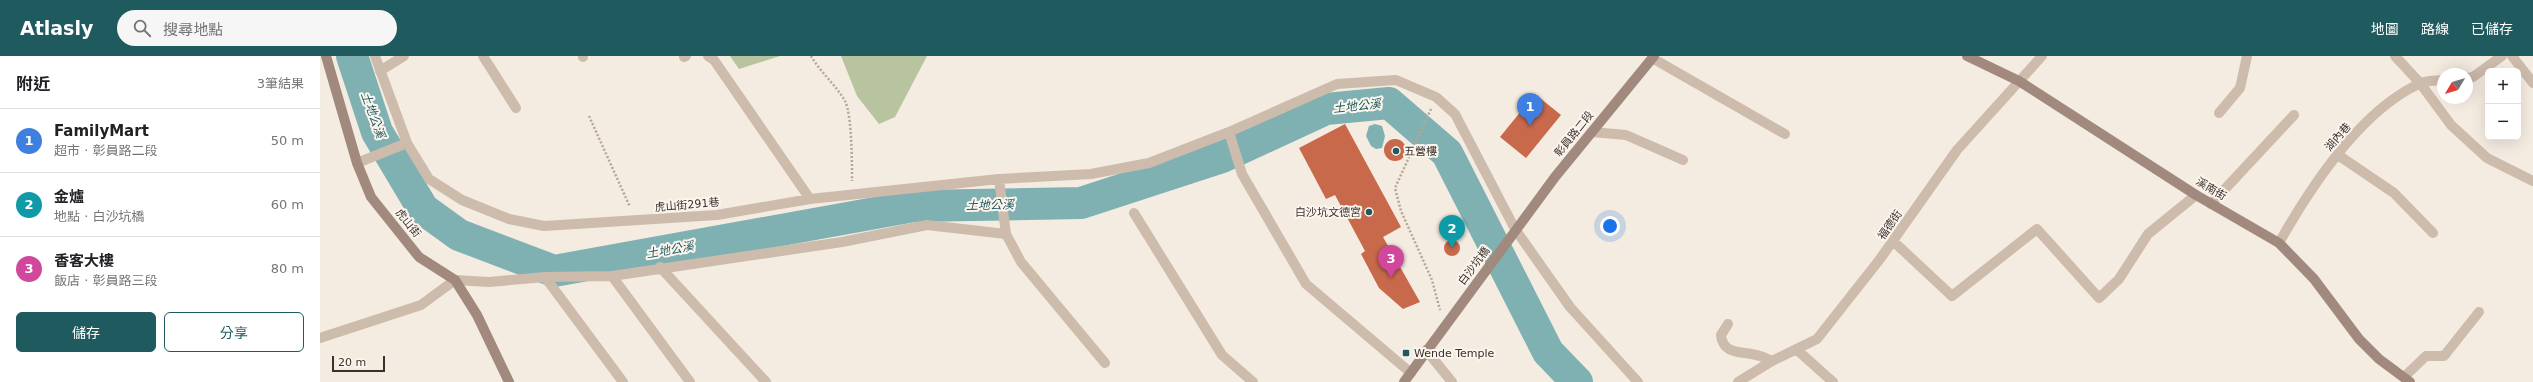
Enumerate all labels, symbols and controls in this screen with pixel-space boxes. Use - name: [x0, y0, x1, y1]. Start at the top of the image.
- search box: [117, 10, 397, 46]
- text: Atlasly: [20, 17, 93, 39]
- icon: search: [131, 17, 153, 39]
- text: 搜尋地點: [163, 21, 223, 39]
- text: 地圖: [2371, 21, 2399, 37]
- text: 路線: [2421, 21, 2449, 37]
- text: 已儲存: [2471, 21, 2513, 37]
- north arrow: [2437, 68, 2473, 104]
- map controls: [2485, 68, 2521, 140]
- button: +: [2485, 68, 2521, 104]
- text: 附近: [16, 74, 50, 94]
- text: 3筆結果: [257, 76, 304, 91]
- water label: 土地公溪: [358, 90, 388, 142]
- pin: 1: [1517, 93, 1543, 126]
- water label: 土地公溪: [1332, 96, 1384, 115]
- button: −: [2485, 104, 2521, 140]
- street label: 彰員路二段: [1552, 109, 1596, 159]
- street label: 湖內巷: [2322, 120, 2354, 154]
- text: FamilyMart: [54, 122, 149, 140]
- text: 1: [24, 133, 34, 148]
- text: 50 m: [271, 133, 304, 148]
- text: 超市 · 彰員路二段: [54, 143, 157, 158]
- place label: 五營樓: [1404, 145, 1437, 158]
- marker: 五營樓: [1391, 146, 1401, 156]
- street label: 溪南街: [2194, 175, 2228, 203]
- text: 金爐: [54, 188, 84, 206]
- street label: 虎山街291巷: [654, 196, 720, 214]
- text: 2: [24, 197, 34, 212]
- text: 60 m: [271, 197, 304, 212]
- water label: 土地公溪: [966, 198, 1016, 212]
- street label: 虎山街: [393, 206, 423, 240]
- place label: 白沙坑文德宮: [1295, 206, 1361, 219]
- marker: 白沙坑文德宮: [1364, 207, 1374, 217]
- street label: 福德街: [1875, 208, 1905, 242]
- text: 地點 · 白沙坑橋: [54, 209, 144, 224]
- pin: 2: [1439, 215, 1465, 248]
- your location: [1600, 216, 1620, 236]
- water label: 土地公溪: [645, 239, 697, 261]
- pin: 3: [1378, 245, 1404, 278]
- street label: 白沙坑橋: [1456, 245, 1492, 287]
- text: 香客大樓: [54, 252, 114, 270]
- text: 3: [24, 261, 34, 276]
- text: 80 m: [271, 261, 304, 276]
- text: 飯店 · 彰員路三段: [54, 273, 157, 288]
- button: 儲存: [16, 312, 156, 352]
- button: 分享: [164, 312, 304, 352]
- place label: Wende Temple: [1414, 347, 1495, 360]
- marker: Wende Temple: [1401, 348, 1411, 358]
- scale bar: [332, 354, 385, 373]
- text: 20 m: [338, 356, 366, 369]

